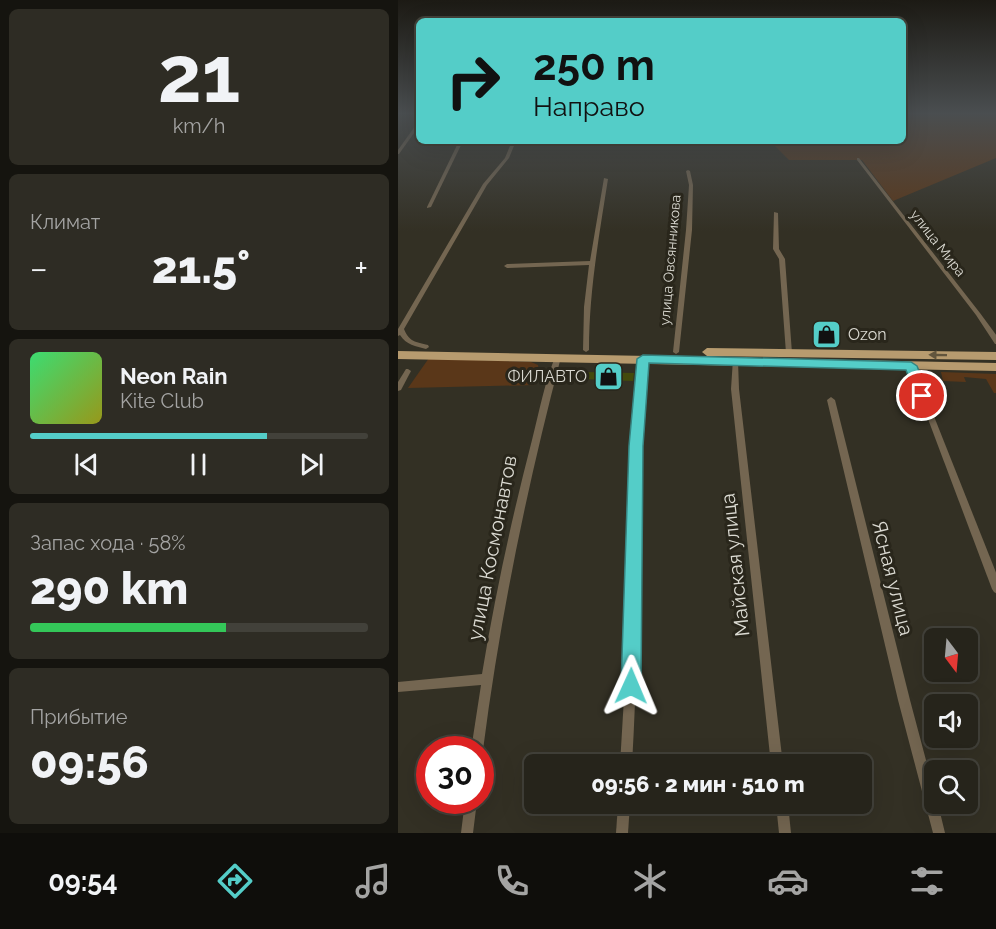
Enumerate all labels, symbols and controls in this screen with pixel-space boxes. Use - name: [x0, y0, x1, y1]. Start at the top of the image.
- text: 21: [158, 29, 240, 120]
- text: 250 m: [533, 41, 655, 90]
- icon: right: [434, 42, 512, 120]
- text: Направо: [533, 91, 645, 122]
- text: km/h: [173, 114, 225, 138]
- street label: улица Овсянникова: [656, 194, 684, 326]
- street label: улица Мира: [907, 207, 969, 279]
- text: Климат: [30, 210, 100, 234]
- text: 21.5°: [152, 241, 250, 294]
- text: −: [30, 249, 48, 288]
- text: +: [354, 249, 368, 288]
- shop icon: Ozon: [811, 318, 843, 350]
- place label: Ozon: [848, 325, 887, 344]
- one-way arrow: [929, 350, 948, 360]
- shop icon: ФИЛАВТО: [592, 360, 624, 392]
- text: Neon Rain: [120, 363, 228, 389]
- place label: ФИЛАВТО: [508, 367, 587, 386]
- pin: [896, 370, 947, 421]
- icon: arrive: [905, 379, 938, 412]
- text: Kite Club: [120, 389, 204, 413]
- icon: previous: [70, 448, 103, 481]
- icon: pause: [182, 448, 215, 481]
- icon: next: [295, 448, 328, 481]
- street label: улица Космонавтов: [462, 453, 522, 643]
- street label: Майская улица: [716, 492, 754, 638]
- street label: Ясная улица: [867, 518, 919, 638]
- text: Запас хода · 58%: [30, 531, 186, 555]
- text: 290 km: [30, 562, 188, 615]
- north arrow: [924, 628, 978, 682]
- map controls: [924, 628, 978, 814]
- position arrow: [599, 654, 663, 718]
- button: sound: [924, 694, 978, 748]
- text: Прибытие: [30, 705, 127, 729]
- text: 09:56: [30, 736, 149, 789]
- speed limit sign: 30: [416, 736, 494, 814]
- button: search: [924, 760, 978, 814]
- text: 09:56 · 2 мин · 510 m: [591, 771, 805, 797]
- icon: directions: [214, 860, 256, 902]
- icon: music: [352, 860, 394, 902]
- icon: phone: [491, 860, 533, 902]
- icon: climate: [629, 860, 671, 902]
- icon: car: [767, 860, 809, 902]
- icon: filters: [906, 860, 948, 902]
- text: 09:54: [48, 866, 118, 897]

